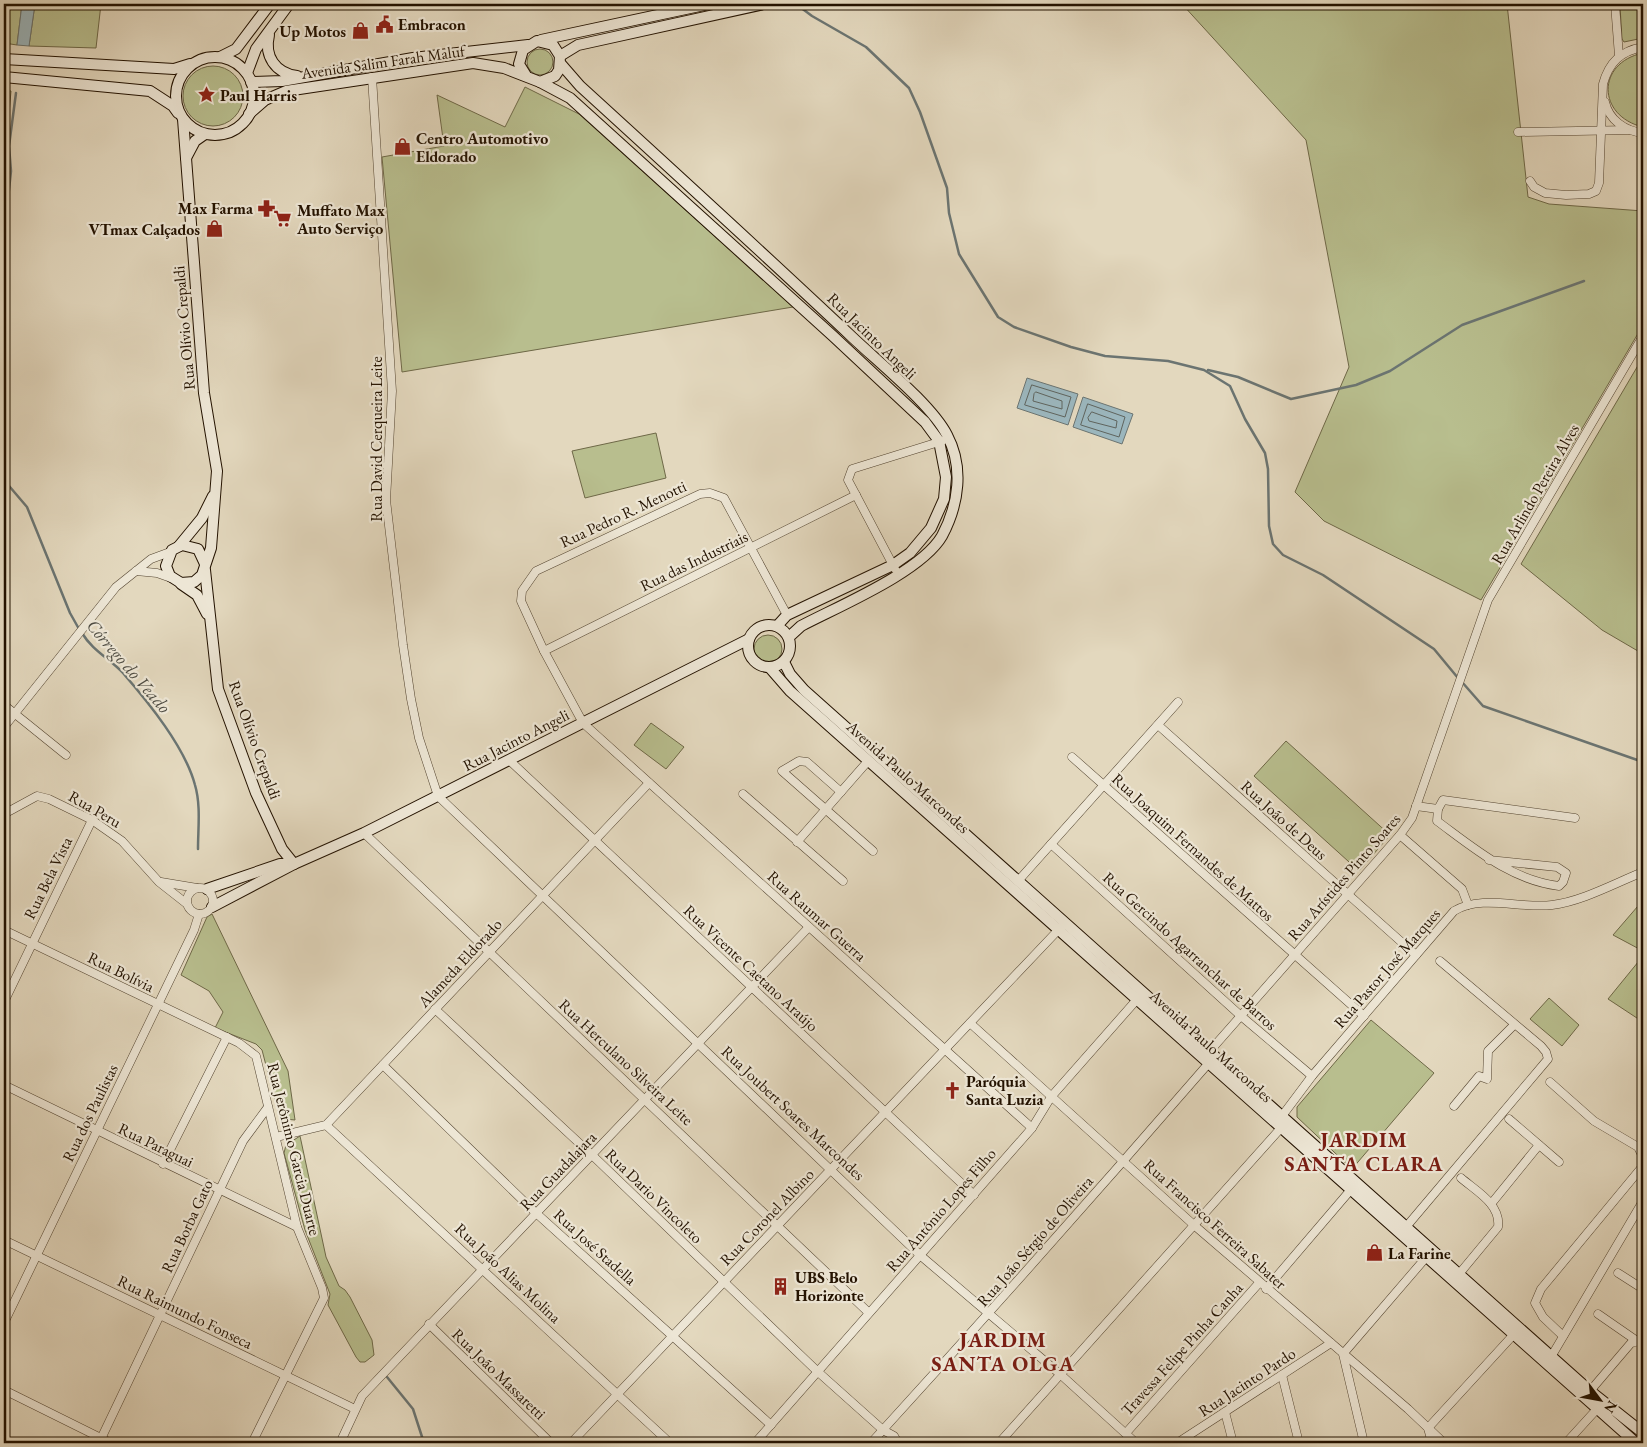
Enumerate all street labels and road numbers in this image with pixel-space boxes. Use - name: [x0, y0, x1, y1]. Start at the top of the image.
- street label: Avenida Salim Farah Maluf: [299, 40, 468, 84]
- street label: Rua Olívio Crepaldi: [168, 265, 200, 391]
- street label: Rua Jacinto Angeli: [823, 288, 921, 384]
- street label: Rua David Cerqueira Leite: [366, 356, 387, 522]
- street label: Rua Arlindo Pereira Alves: [1486, 420, 1584, 568]
- street label: Rua Pedro R. Menotti: [556, 475, 690, 552]
- street label: Rua das Industriais: [637, 526, 751, 596]
- street label: Rua Olívio Crepaldi: [224, 678, 286, 802]
- street label: Rua Jacinto Angeli: [459, 704, 573, 776]
- street label: Avenida Paulo Marcondes: [841, 715, 974, 838]
- street label: Rua Joaquim Fernandes de Mattos: [1107, 768, 1279, 926]
- street label: Rua João de Deus: [1236, 776, 1332, 864]
- street label: Rua Peru: [65, 786, 126, 833]
- street label: Rua Arístides Pinto Soares: [1283, 809, 1405, 945]
- street label: Rua Bela Vista: [19, 833, 77, 923]
- street label: Rua Raumar Guerra: [763, 866, 871, 967]
- street label: Rua Gercindo Agarranchar de Barros: [1098, 867, 1282, 1035]
- street label: Rua Vicente Caetano Araújo: [679, 900, 823, 1036]
- street label: Rua Pastor José Marques: [1329, 904, 1445, 1032]
- street label: Alameda Eldorado: [413, 914, 507, 1013]
- street label: Rua Bolívia: [84, 947, 158, 997]
- street label: Avenida Paulo Marcondes: [1144, 984, 1277, 1107]
- street label: Rua Herculano Silveira Leite: [554, 994, 698, 1130]
- street label: Rua Joubert Soares Marcondes: [717, 1041, 869, 1185]
- street label: Rua Jerônimo Garcia Duarte: [262, 1060, 326, 1238]
- street label: Rua dos Paulistas: [57, 1061, 123, 1165]
- street label: Rua Paraguai: [115, 1118, 197, 1172]
- street label: Rua Guadalajara: [515, 1127, 601, 1215]
- street label: Rua Dario Vincoleto: [601, 1144, 707, 1248]
- street label: Rua Antônio Lopes Filho: [881, 1144, 1001, 1276]
- street label: Rua Francisco Ferreira Sabater: [1139, 1154, 1291, 1294]
- street label: Rua Coronel Albino: [715, 1164, 819, 1270]
- street label: Rua João Sérgio de Oliveira: [972, 1171, 1098, 1311]
- street label: Rua Borba Gato: [156, 1176, 218, 1276]
- street label: Rua José Stadella: [549, 1204, 641, 1290]
- street label: Rua João Alias Molina: [450, 1218, 566, 1328]
- street label: Rua Raimundo Fonseca: [114, 1270, 257, 1354]
- street label: Travessa Felipe Pinha Canha: [1116, 1277, 1248, 1420]
- street label: Rua João Massaretti: [448, 1324, 550, 1424]
- street label: Rua Jacinto Pardo: [1194, 1343, 1300, 1421]

